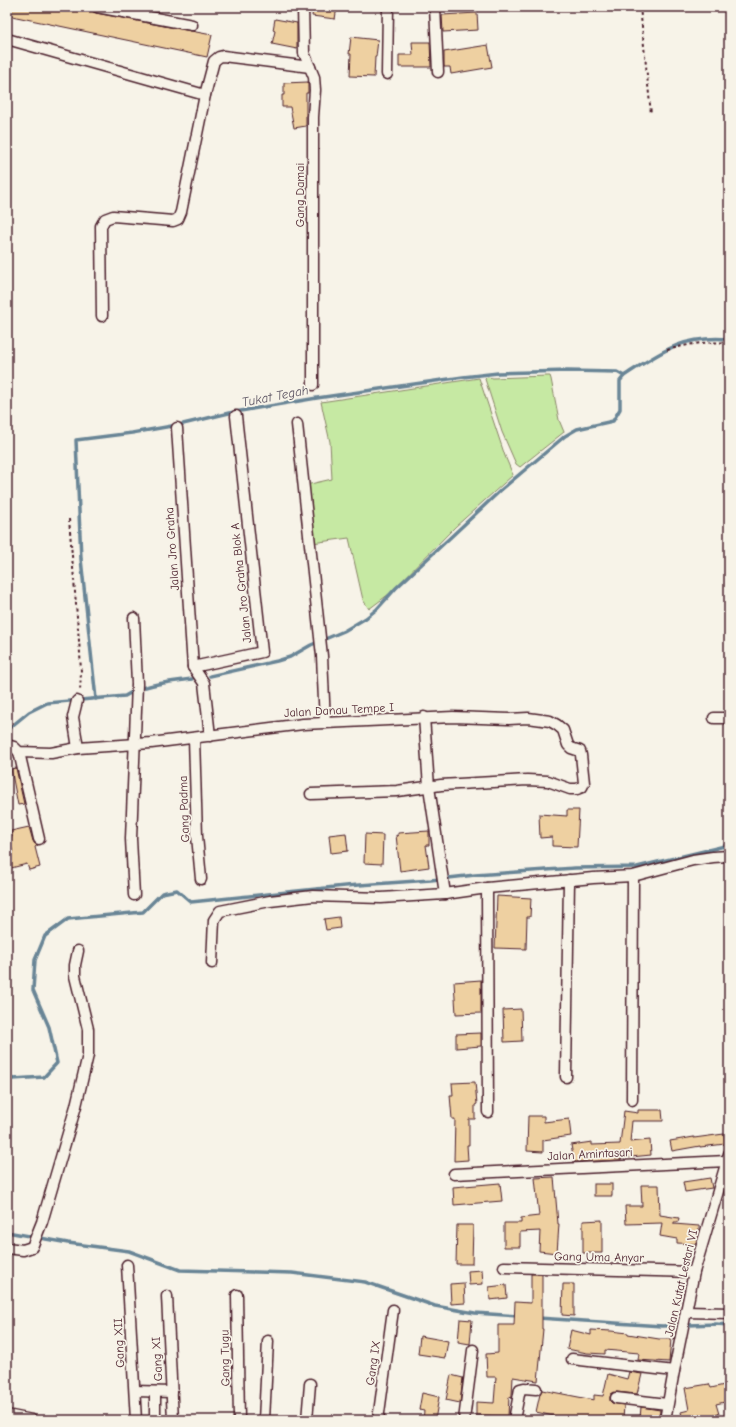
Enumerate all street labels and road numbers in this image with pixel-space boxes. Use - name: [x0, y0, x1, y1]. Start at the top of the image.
- street label: Gang Damai: [293, 163, 307, 227]
- street label: Jalan Jro Graha: [162, 507, 182, 591]
- street label: Jalan Jro Graha Blok A: [228, 522, 254, 644]
- street label: Jalan Danau Tempe I: [284, 700, 395, 720]
- street label: Gang Padma: [176, 775, 192, 843]
- street label: Jalan Amintasari: [547, 1145, 633, 1163]
- street label: Jalan Kutat Lestari VI: [662, 1228, 700, 1338]
- street label: Gang Uma Anyar: [554, 1249, 644, 1265]
- street label: Gang XII: [111, 1318, 127, 1368]
- street label: Gang Tugu: [218, 1330, 232, 1386]
- street label: Gang XI: [149, 1336, 165, 1382]
- street label: Gang IX: [363, 1340, 383, 1386]

